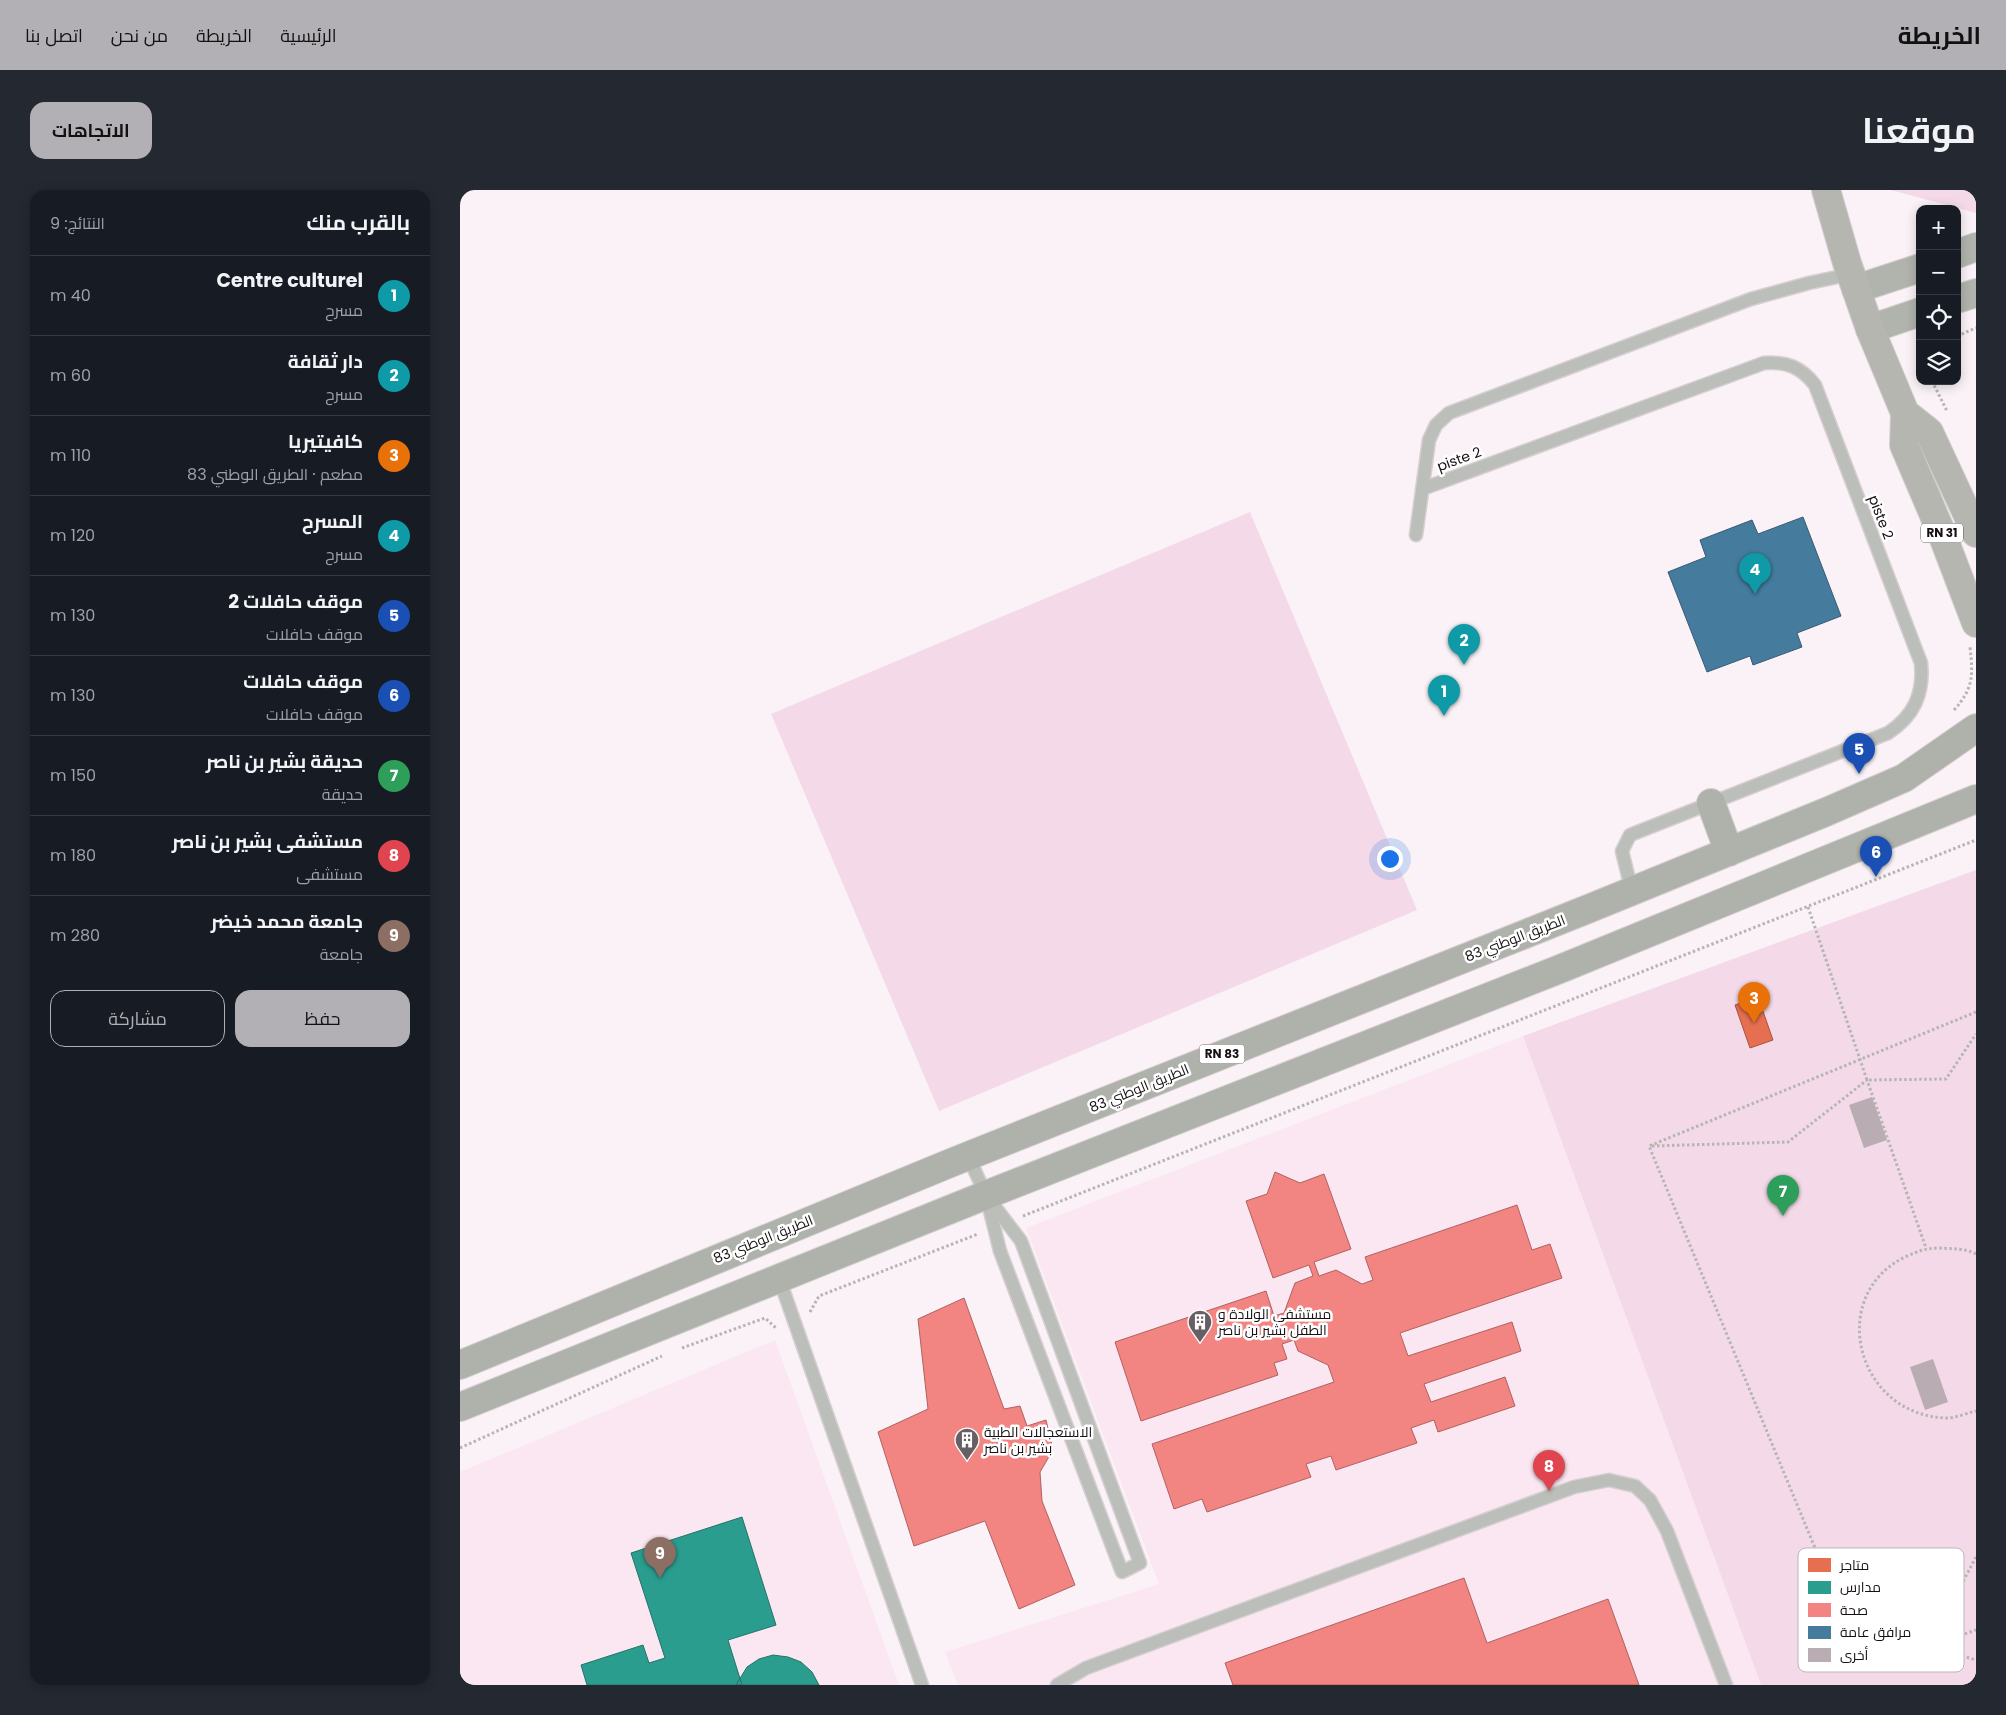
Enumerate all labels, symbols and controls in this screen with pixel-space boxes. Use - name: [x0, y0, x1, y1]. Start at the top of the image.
- text: الخريطة: [1898, 19, 1981, 52]
- text: اتصل بنا: [25, 23, 83, 48]
- text: من نحن: [111, 23, 168, 48]
- text: الخريطة: [196, 23, 252, 48]
- text: الرئيسية: [280, 23, 337, 48]
- button: الاتجاهات: [30, 102, 152, 159]
- text: موقعنا: [1862, 106, 1976, 155]
- map controls: [1916, 205, 1961, 385]
- button: +: [1916, 205, 1961, 250]
- text: بالقرب منك: [306, 208, 410, 237]
- text: النتائج: 9: [50, 212, 105, 235]
- button: −: [1916, 250, 1961, 295]
- text: Centre culturel: [217, 267, 363, 294]
- text: 40 m: [50, 284, 91, 307]
- text: 1: [391, 284, 397, 307]
- button: locate: [1916, 295, 1961, 340]
- text: مسرح: [325, 299, 363, 322]
- button: layers: [1916, 340, 1961, 385]
- text: دار ثقافة: [288, 348, 363, 375]
- text: 60 m: [50, 364, 91, 387]
- text: 2: [389, 364, 399, 387]
- text: مسرح: [325, 383, 363, 406]
- text: كافيتيريا: [288, 428, 363, 455]
- street label: piste 2: [1434, 442, 1484, 476]
- text: 110 m: [50, 444, 91, 467]
- text: 3: [389, 444, 399, 467]
- text: مطعم · الطريق الوطني 83: [187, 463, 363, 486]
- street label: piste 2: [1863, 492, 1899, 542]
- text: المسرح: [302, 508, 363, 535]
- road number: RN 31: [1921, 523, 1963, 542]
- text: 120 m: [50, 524, 95, 547]
- text: 4: [389, 524, 399, 547]
- text: مسرح: [325, 543, 363, 566]
- pin: 4: [1739, 553, 1771, 594]
- text: موقف حافلات 2: [228, 588, 363, 615]
- text: 130 m: [50, 604, 95, 627]
- text: 5: [389, 604, 399, 627]
- text: موقف حافلات: [266, 623, 363, 646]
- pin: 2: [1448, 624, 1480, 665]
- text: موقف حافلات: [243, 668, 363, 695]
- pin: 1: [1428, 675, 1460, 716]
- text: 130 m: [50, 684, 95, 707]
- text: 6: [389, 684, 399, 707]
- text: موقف حافلات: [266, 703, 363, 726]
- pin: 5: [1843, 733, 1875, 774]
- text: حديقة بشير بن ناصر: [206, 748, 363, 775]
- text: 150 m: [50, 764, 96, 787]
- text: 7: [390, 764, 398, 787]
- text: حديقة: [322, 783, 363, 806]
- text: مستشفى بشير بن ناصر: [172, 828, 363, 855]
- pin: 6: [1860, 836, 1892, 877]
- text: 180 m: [50, 844, 96, 867]
- text: 8: [389, 844, 399, 867]
- your location: [1377, 846, 1403, 872]
- text: مستشفى: [296, 863, 363, 886]
- text: جامعة محمد خيضر: [211, 908, 363, 935]
- street label: الطريق الوطني 83: [1462, 910, 1569, 968]
- text: 280 m: [50, 924, 100, 947]
- text: 9: [389, 924, 399, 947]
- text: جامعة: [320, 943, 363, 966]
- pin: 3: [1738, 982, 1770, 1023]
- button: مشاركة: [50, 990, 225, 1047]
- button: حفظ: [235, 990, 410, 1047]
- road number: RN 83: [1200, 1044, 1244, 1064]
- street label: الطريق الوطني 83: [1086, 1059, 1193, 1119]
- pin: 7: [1767, 1175, 1799, 1216]
- street label: الطريق الوطني 83: [710, 1210, 817, 1270]
- place label: مستشفى الولادة و الطفل بشير بن ناصر: [1217, 1304, 1331, 1340]
- building icon: مستشفى الولادة و الطفل بشير بن ناصر: [1187, 1309, 1213, 1343]
- place label: الاستعجالات الطبية بشير بن ناصر: [983, 1422, 1092, 1458]
- building icon: الاستعجالات الطبية بشير بن ناصر: [954, 1427, 980, 1461]
- pin: 8: [1533, 1450, 1565, 1491]
- pin: 9: [644, 1537, 676, 1578]
- legend: [1798, 1548, 1964, 1672]
- text: متاجر: [1839, 1555, 1869, 1575]
- text: مدارس: [1840, 1577, 1881, 1597]
- text: صحة: [1840, 1600, 1868, 1620]
- text: مرافق عامة: [1840, 1622, 1911, 1642]
- text: أخرى: [1840, 1645, 1869, 1665]

